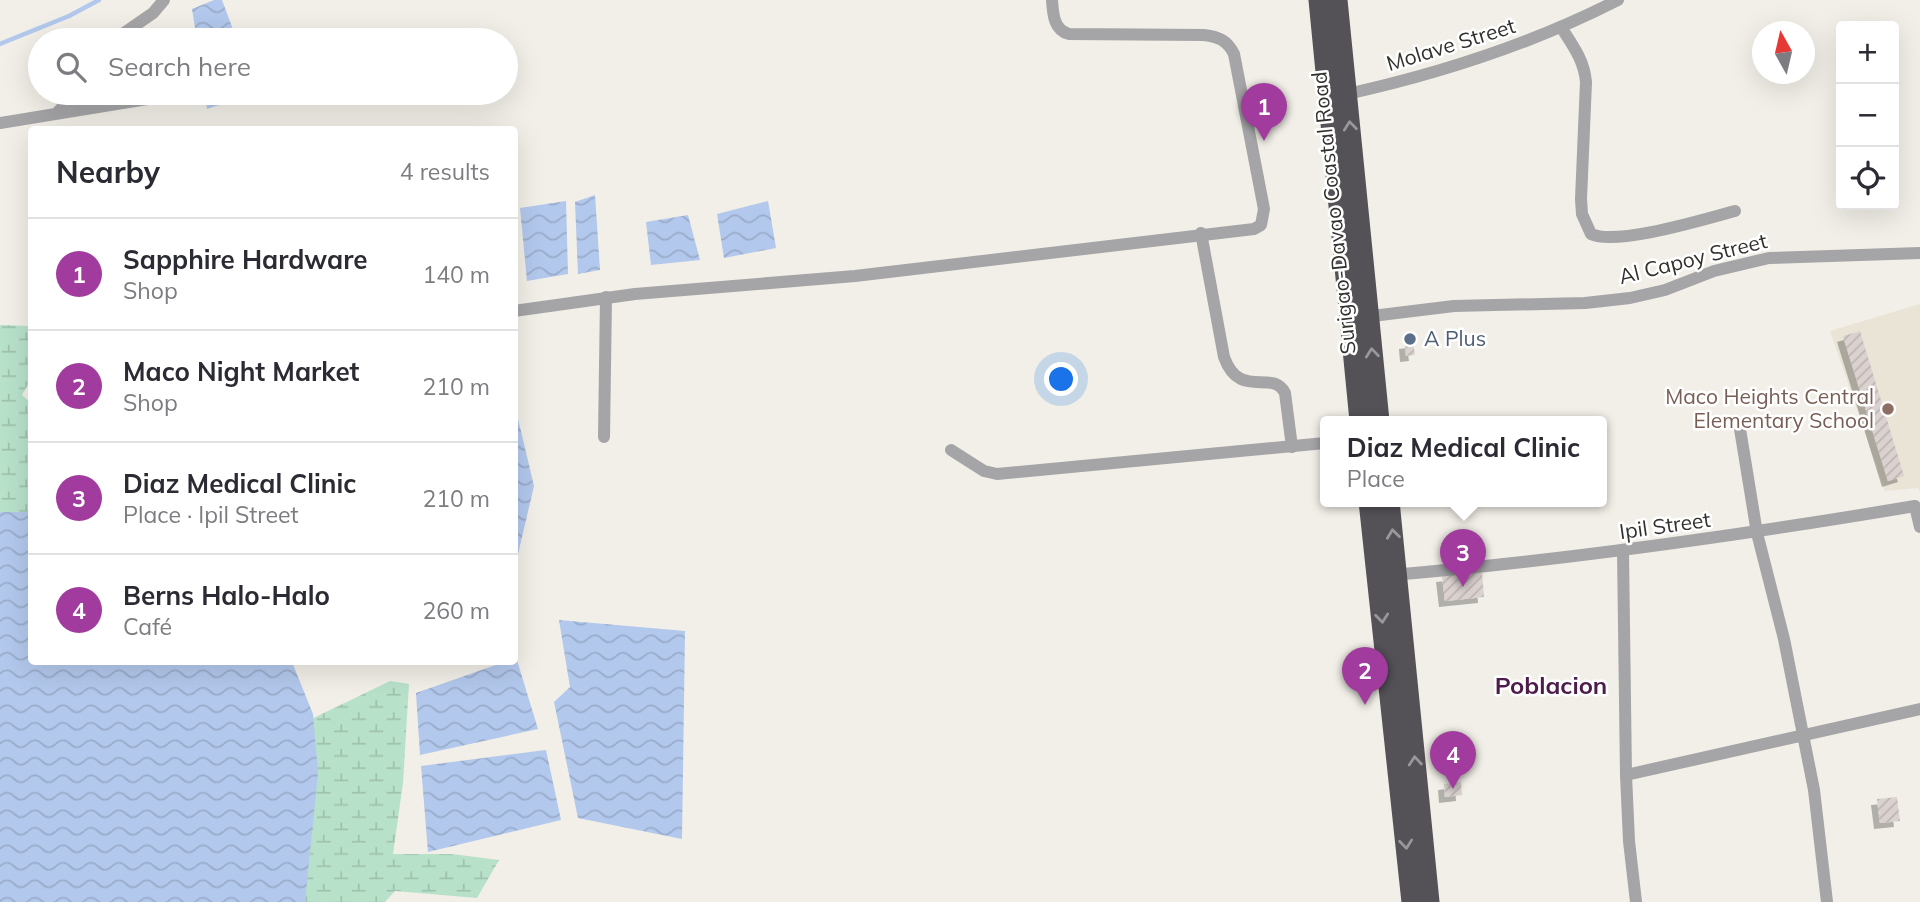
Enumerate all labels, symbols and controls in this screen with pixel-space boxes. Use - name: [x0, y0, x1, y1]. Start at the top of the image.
- street label: Molave Street: [1383, 12, 1518, 76]
- north arrow: [1752, 21, 1815, 84]
- map controls: [1836, 21, 1899, 210]
- button: +: [1836, 21, 1899, 84]
- search box: [28, 28, 518, 105]
- icon: search: [52, 48, 90, 86]
- text: Search here: [108, 50, 251, 83]
- street label: Surigao-Davao Coastal Road: [1305, 71, 1361, 356]
- pin: 1: [1241, 83, 1287, 141]
- button: −: [1836, 84, 1899, 147]
- one-way arrow: [1342, 121, 1357, 132]
- button: locate: [1836, 147, 1899, 210]
- text: Nearby: [56, 153, 160, 191]
- text: 4 results: [400, 157, 490, 186]
- street label: Al Capoy Street: [1616, 227, 1769, 289]
- text: Sapphire Hardware: [123, 243, 367, 276]
- text: 1: [72, 260, 86, 289]
- text: 140 m: [422, 260, 490, 289]
- text: Shop: [123, 276, 178, 305]
- place label: A Plus: [1424, 325, 1486, 351]
- marker: A Plus: [1402, 331, 1418, 347]
- one-way arrow: [1365, 347, 1380, 359]
- text: Maco Night Market: [123, 355, 359, 388]
- your location: [1044, 362, 1078, 396]
- text: 2: [72, 372, 86, 401]
- text: 210 m: [422, 372, 490, 401]
- place label: Maco Heights Central Elementary School: [1665, 383, 1874, 433]
- text: Shop: [123, 388, 178, 417]
- marker: Maco Heights Central Elementary School: [1880, 401, 1896, 417]
- popup: [1320, 416, 1607, 507]
- text: Diaz Medical Clinic: [1347, 431, 1580, 464]
- text: Place: [1347, 464, 1405, 493]
- text: Diaz Medical Clinic: [123, 467, 356, 500]
- text: 3: [72, 484, 86, 513]
- text: 210 m: [422, 484, 490, 513]
- text: Place · Ipil Street: [123, 500, 299, 529]
- street label: Ipil Street: [1618, 506, 1712, 544]
- one-way arrow: [1386, 529, 1401, 540]
- pin: 3: [1440, 529, 1486, 587]
- text: Berns Halo-Halo: [123, 579, 330, 612]
- text: 4: [72, 596, 86, 625]
- text: 260 m: [422, 596, 490, 625]
- text: Café: [123, 612, 172, 641]
- one-way arrow: [1374, 612, 1389, 624]
- pin: 2: [1342, 647, 1388, 705]
- district label: Poblacion: [1495, 670, 1607, 700]
- pin: 4: [1430, 731, 1476, 789]
- one-way arrow: [1408, 755, 1423, 767]
- one-way arrow: [1398, 838, 1413, 850]

